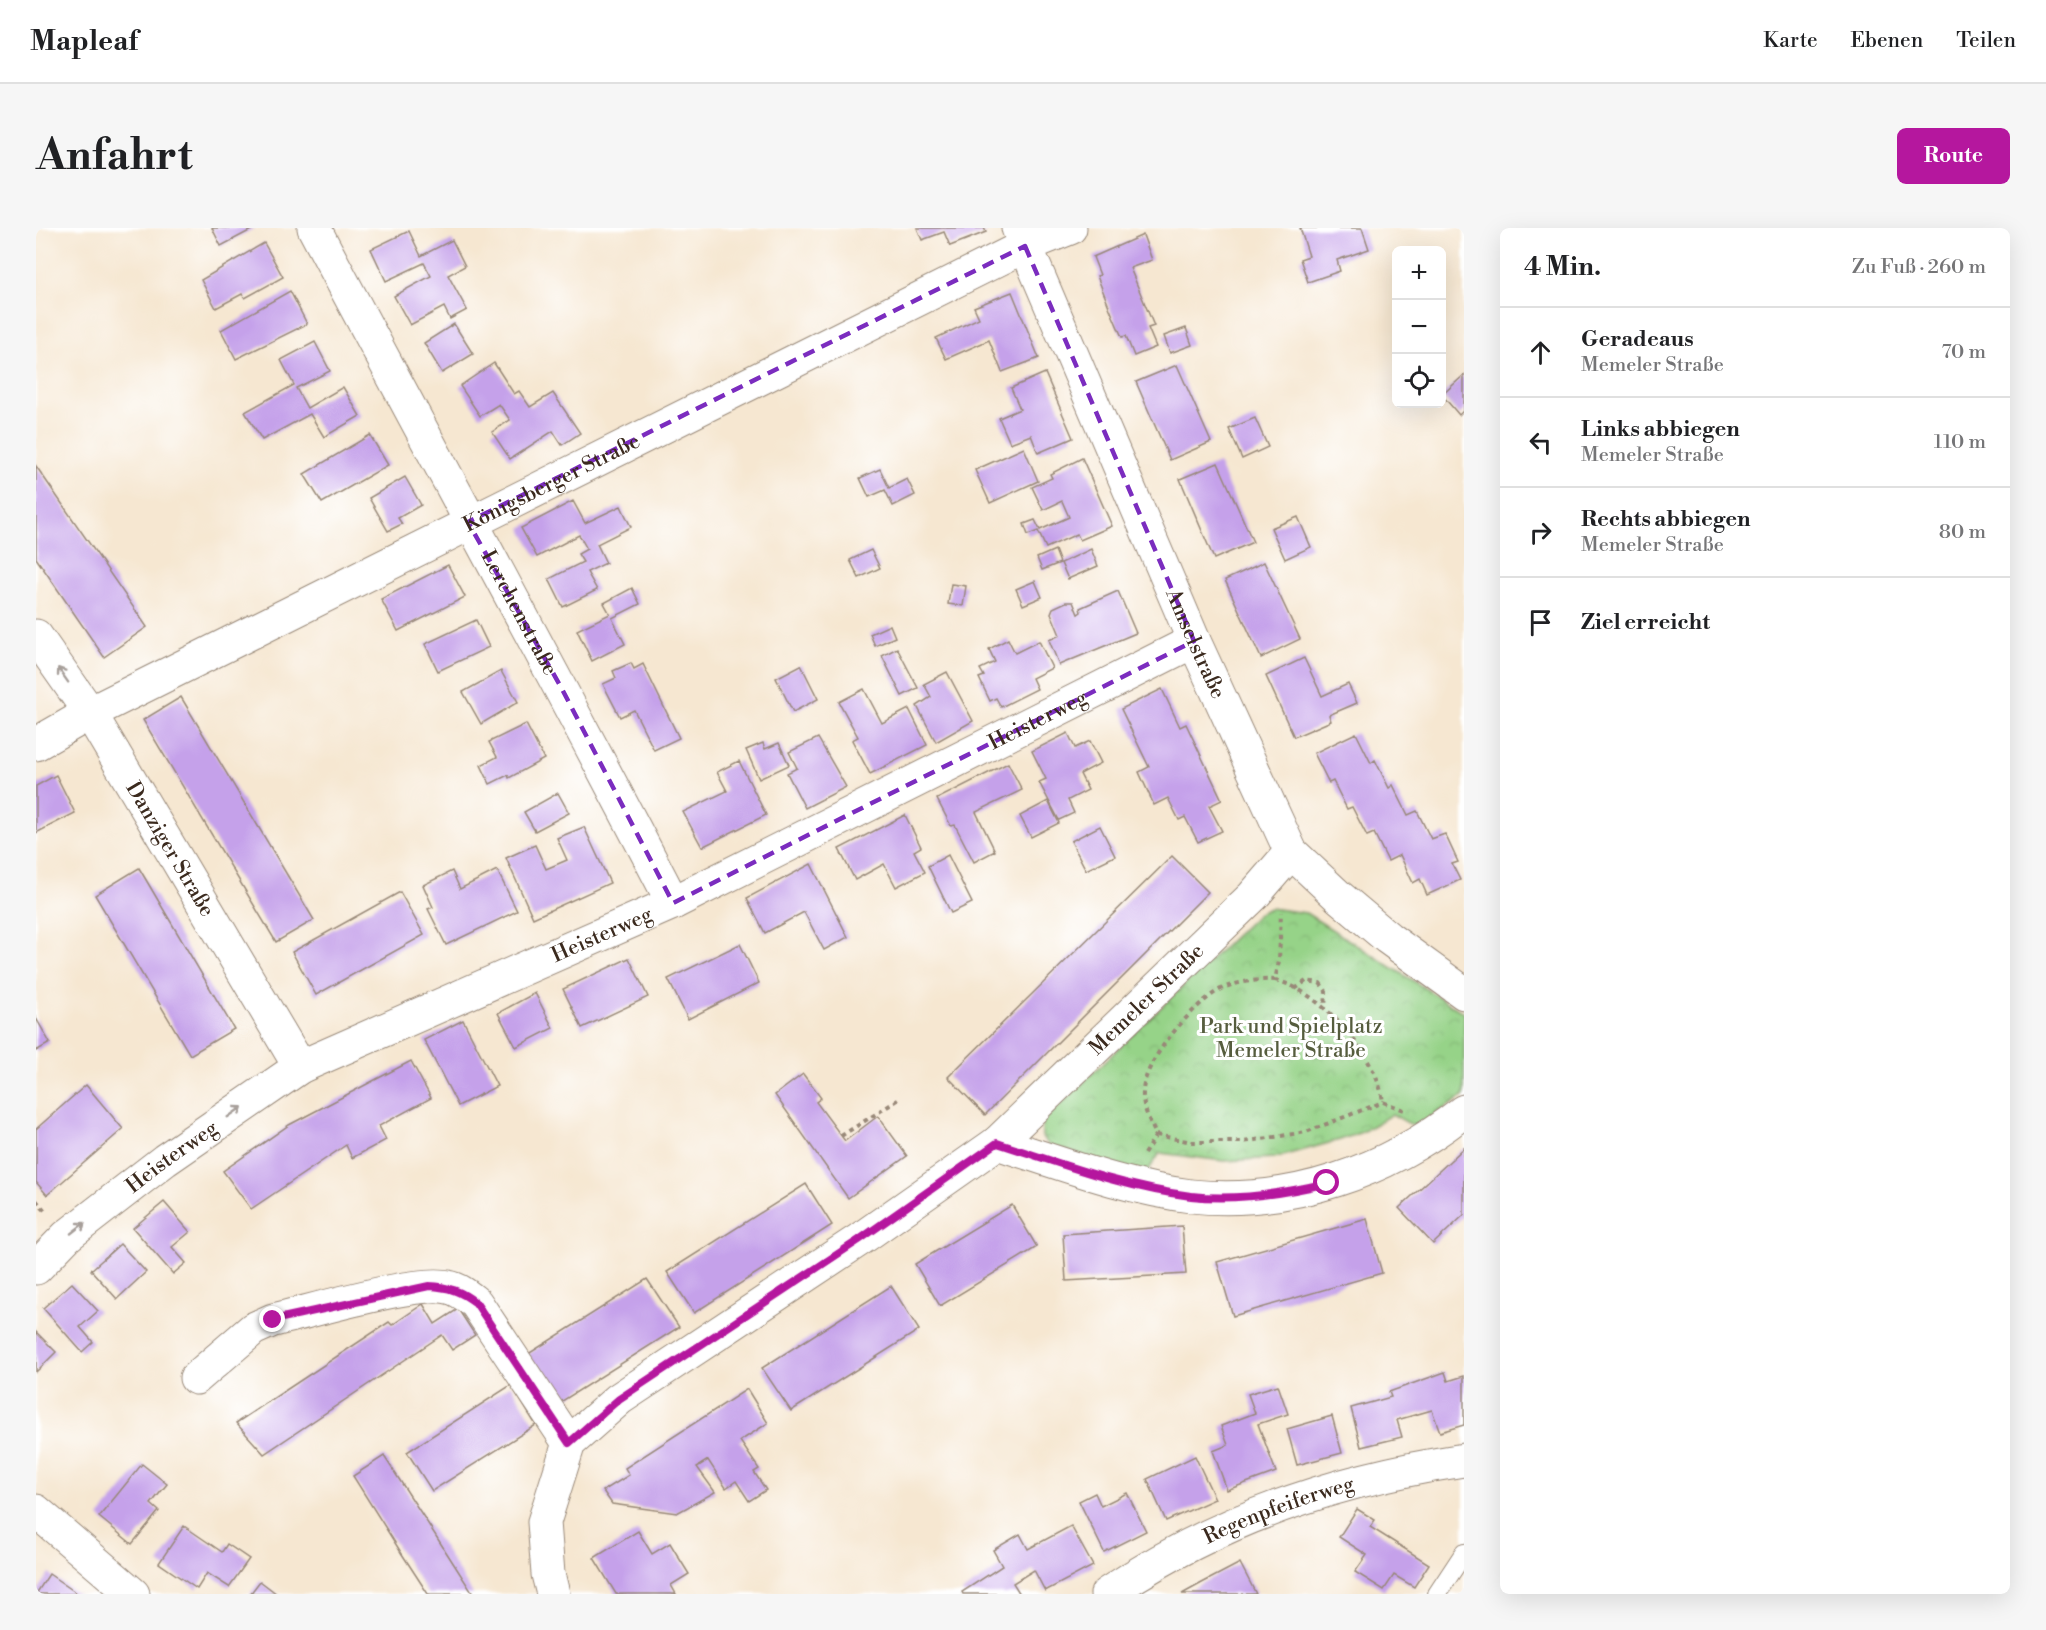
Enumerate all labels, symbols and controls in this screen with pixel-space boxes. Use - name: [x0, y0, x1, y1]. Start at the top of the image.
- text: Mapleaf: [30, 24, 138, 59]
- text: Karte: [1763, 28, 1818, 54]
- text: Ebenen: [1851, 28, 1923, 54]
- text: Teilen: [1956, 28, 2016, 54]
- button: Route: [1897, 128, 2010, 184]
- text: Anfahrt: [36, 130, 193, 183]
- map controls: [1392, 246, 1446, 408]
- button: +: [1392, 246, 1446, 300]
- text: 4 Min.: [1524, 251, 1601, 283]
- text: Zu Fuß · 260 m: [1852, 255, 1986, 280]
- button: −: [1392, 300, 1446, 354]
- text: Geradeaus: [1581, 326, 1694, 353]
- icon: ahead: [1524, 336, 1557, 369]
- text: 70 m: [1942, 340, 1986, 365]
- text: Memeler Straße: [1581, 353, 1724, 378]
- button: locate: [1392, 354, 1446, 408]
- text: Links abbiegen: [1581, 416, 1740, 443]
- icon: left: [1524, 426, 1557, 459]
- street label: Königsberger Straße: [459, 428, 645, 538]
- text: 110 m: [1934, 430, 1986, 455]
- text: Memeler Straße: [1581, 443, 1724, 468]
- text: Rechts abbiegen: [1581, 506, 1751, 533]
- icon: right: [1524, 516, 1557, 549]
- text: 80 m: [1939, 520, 1986, 545]
- text: Memeler Straße: [1581, 533, 1724, 558]
- street label: Lerchenstraße: [475, 546, 563, 680]
- street label: Amselstraße: [1159, 584, 1231, 703]
- icon: arrive: [1524, 606, 1557, 639]
- text: Ziel erreicht: [1581, 609, 1710, 636]
- one-way arrow: [57, 667, 69, 683]
- street label: Heisterweg: [984, 685, 1092, 756]
- street label: Danziger Straße: [120, 777, 220, 922]
- street label: Heisterweg: [548, 902, 657, 969]
- street label: Memeler Straße: [1084, 938, 1210, 1061]
- park label: Park und Spielplatz Memeler Straße: [1199, 1014, 1383, 1064]
- one-way arrow: [226, 1106, 242, 1118]
- street label: Heisterweg: [121, 1115, 223, 1199]
- route start: [1313, 1169, 1339, 1195]
- one-way arrow: [70, 1221, 86, 1234]
- route end: [259, 1306, 285, 1332]
- street label: Regenpfeiferweg: [1199, 1471, 1357, 1550]

